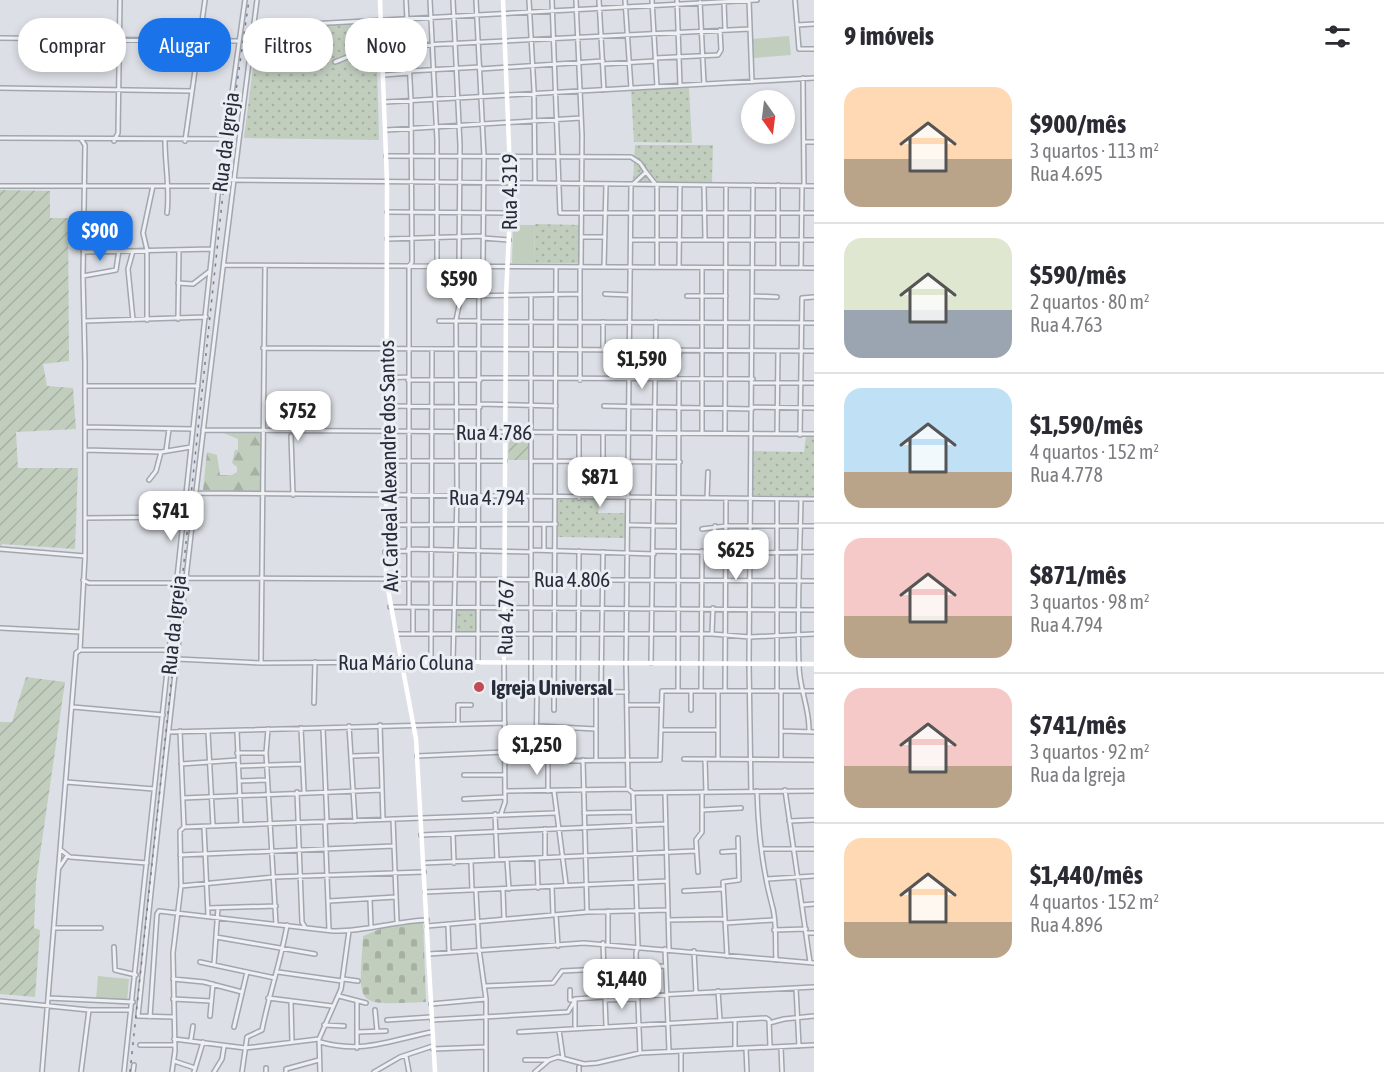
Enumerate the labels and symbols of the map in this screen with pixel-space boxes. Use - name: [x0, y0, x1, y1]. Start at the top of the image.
- north arrow: [741, 90, 795, 144]
- street label: Rua da Igreja: [207, 91, 243, 193]
- street label: Rua 4.319: [497, 154, 521, 230]
- pin: $900: [64, 211, 136, 262]
- pin: $590: [423, 259, 495, 310]
- pin: $1,590: [593, 339, 691, 390]
- street label: Av. Cardeal Alexandre dos Santos: [374, 340, 402, 592]
- pin: $752: [262, 391, 334, 442]
- street label: Rua 4.786: [456, 420, 532, 444]
- pin: $871: [564, 457, 636, 508]
- street label: Rua 4.794: [449, 485, 525, 509]
- pin: $741: [135, 491, 207, 542]
- pin: $625: [700, 530, 772, 581]
- street label: Rua 4.806: [534, 567, 610, 591]
- street label: Rua da Igreja: [156, 574, 190, 676]
- street label: Rua 4.767: [492, 579, 518, 655]
- street label: Rua Mário Coluna: [338, 650, 474, 674]
- place label: Igreja Universal: [491, 675, 613, 699]
- marker: Igreja Universal: [472, 680, 486, 694]
- pin: $1,250: [488, 725, 586, 776]
- pin: $1,440: [573, 959, 671, 1010]

